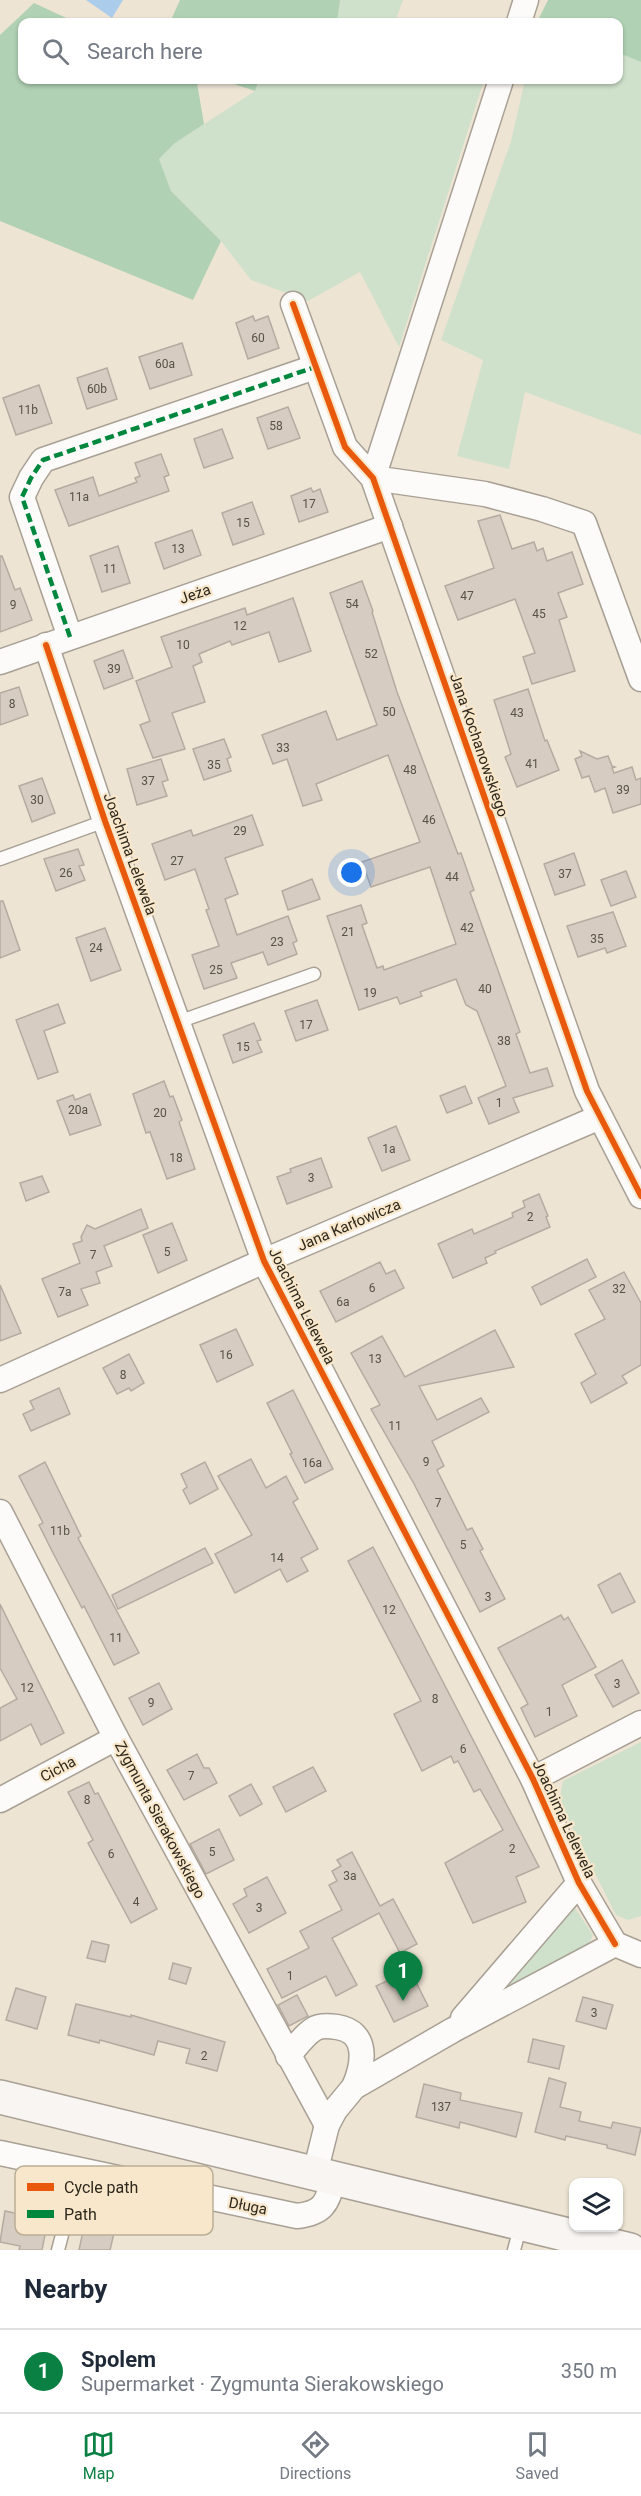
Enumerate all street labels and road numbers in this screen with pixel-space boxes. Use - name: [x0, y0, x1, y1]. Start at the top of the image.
- street label: Jeża: [177, 580, 213, 608]
- street label: Jana Kochanowskiego: [446, 671, 512, 819]
- street label: Joachima Lelewela: [100, 791, 160, 917]
- street label: Jana Karłowicza: [295, 1195, 403, 1255]
- street label: Joachima Lelewela: [265, 1245, 339, 1367]
- street label: Zygmunta Sierakowskiego: [111, 1738, 209, 1902]
- street label: Cicha: [37, 1752, 79, 1786]
- street label: Joachima Lelewela: [529, 1757, 599, 1881]
- street label: Długa: [227, 2193, 269, 2219]

